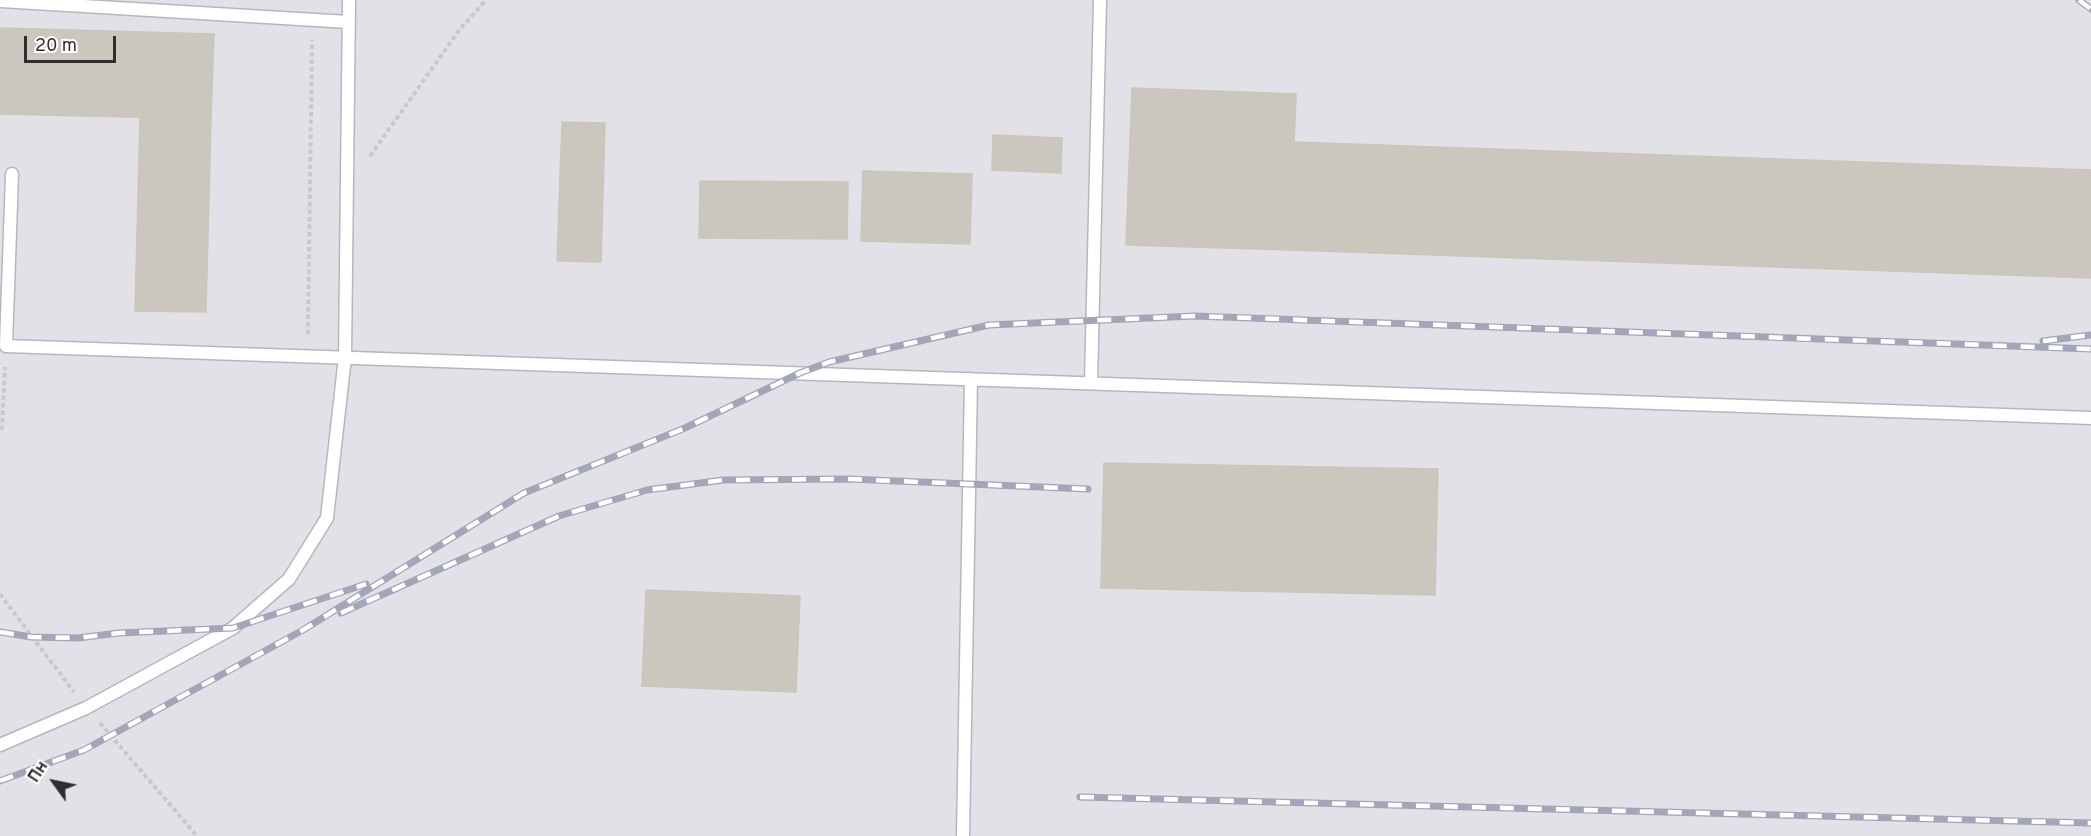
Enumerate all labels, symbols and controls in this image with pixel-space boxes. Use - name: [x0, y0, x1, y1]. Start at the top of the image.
- scale bar: [27, 24, 118, 62]
- text: 20 m: [35, 35, 77, 58]
- north arrow: [24, 752, 84, 812]
- text: Пн: [25, 758, 53, 787]

